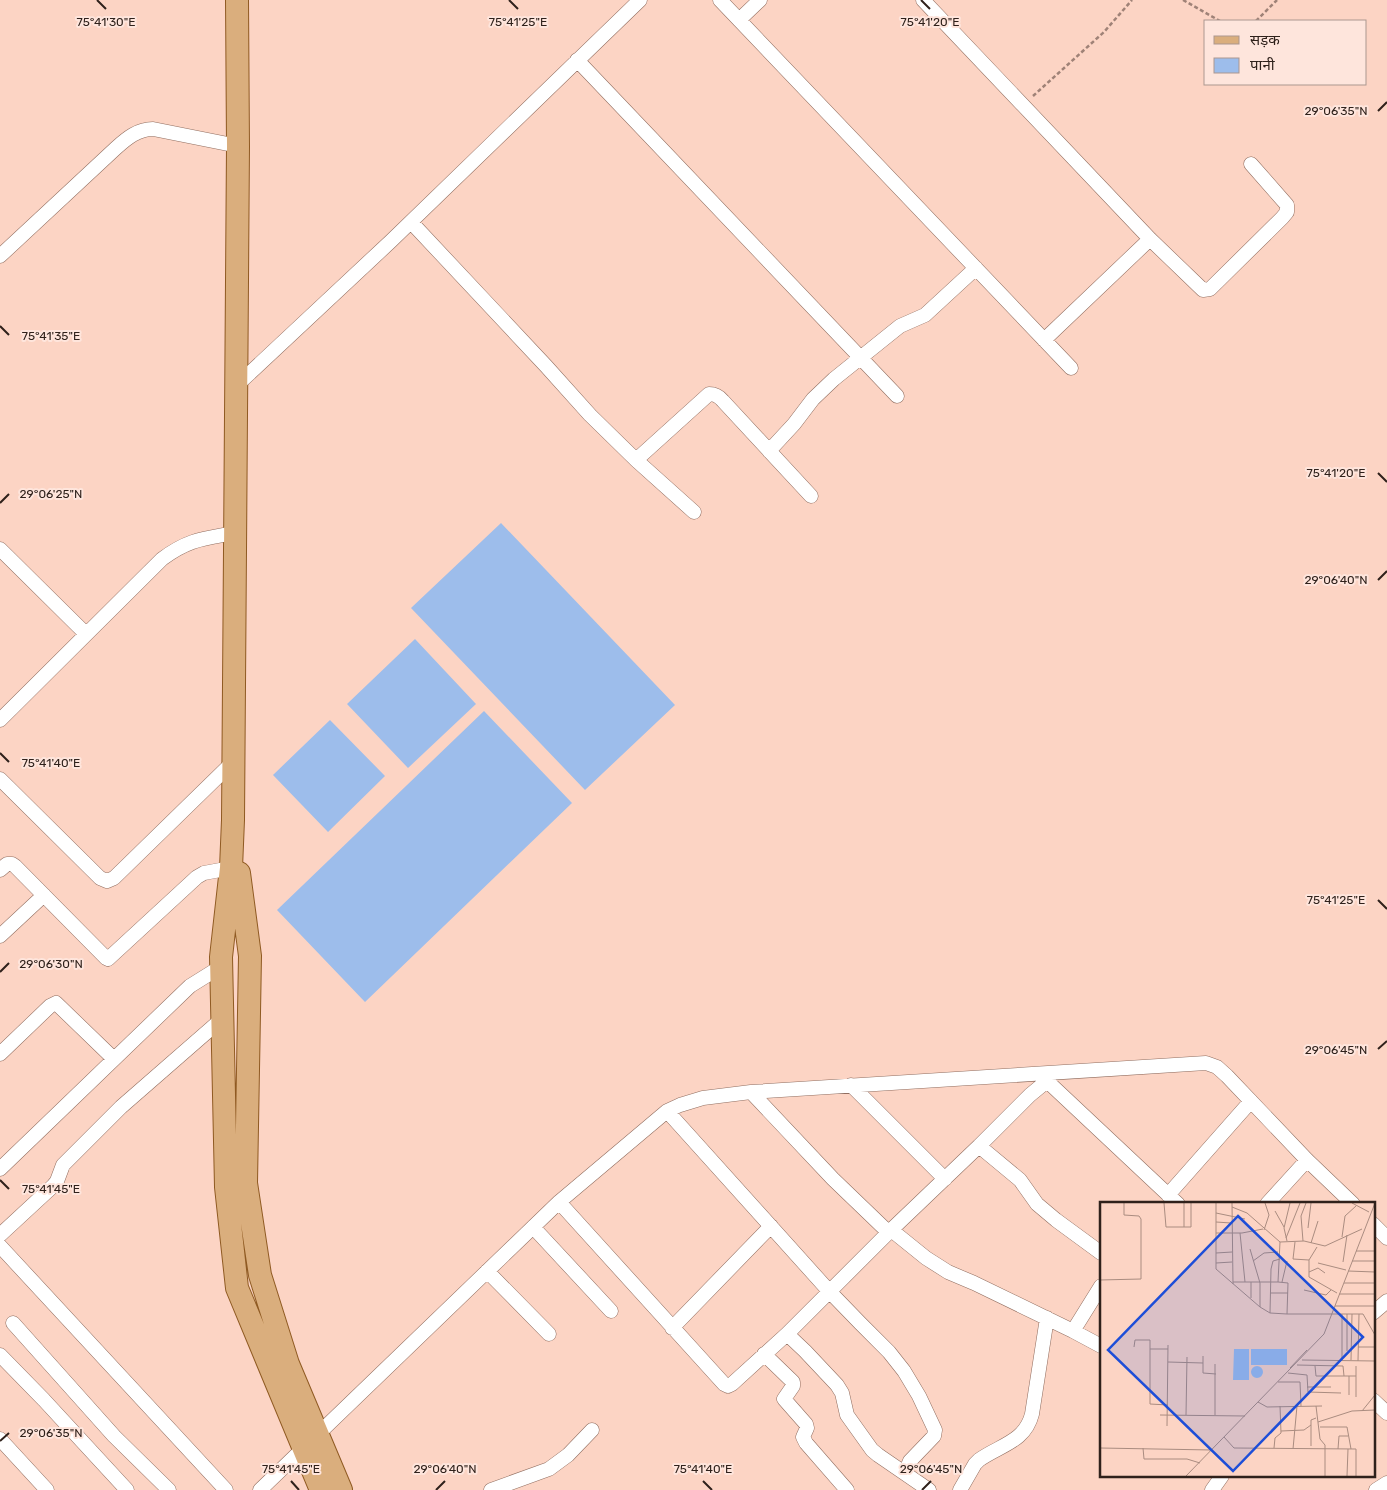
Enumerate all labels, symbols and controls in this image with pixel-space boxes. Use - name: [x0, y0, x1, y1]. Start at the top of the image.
- text: 75°41'30"E: [77, 15, 135, 29]
- text: 75°41'25"E: [489, 15, 547, 29]
- text: 75°41'20"E: [901, 15, 959, 29]
- legend: [1204, 20, 1367, 85]
- text: सड़क: [1250, 31, 1280, 49]
- text: पानी: [1250, 56, 1276, 74]
- text: 29°06'35"N: [1304, 104, 1368, 118]
- text: 75°41'35"E: [22, 329, 80, 343]
- text: 75°41'20"E: [1307, 466, 1365, 480]
- text: 29°06'25"N: [20, 487, 82, 501]
- text: 29°06'40"N: [1304, 573, 1368, 587]
- text: 75°41'40"E: [22, 756, 80, 770]
- text: 75°41'25"E: [1307, 893, 1365, 907]
- text: 29°06'30"N: [19, 957, 83, 971]
- text: 29°06'45"N: [1305, 1043, 1367, 1057]
- text: 75°41'45"E: [22, 1182, 80, 1196]
- inset map: [1100, 1202, 1374, 1478]
- text: 29°06'35"N: [19, 1426, 83, 1440]
- text: 75°41'45"E: [262, 1462, 320, 1476]
- text: 29°06'40"N: [413, 1462, 477, 1476]
- text: 75°41'40"E: [674, 1462, 732, 1476]
- text: 29°06'45"N: [900, 1462, 962, 1476]

